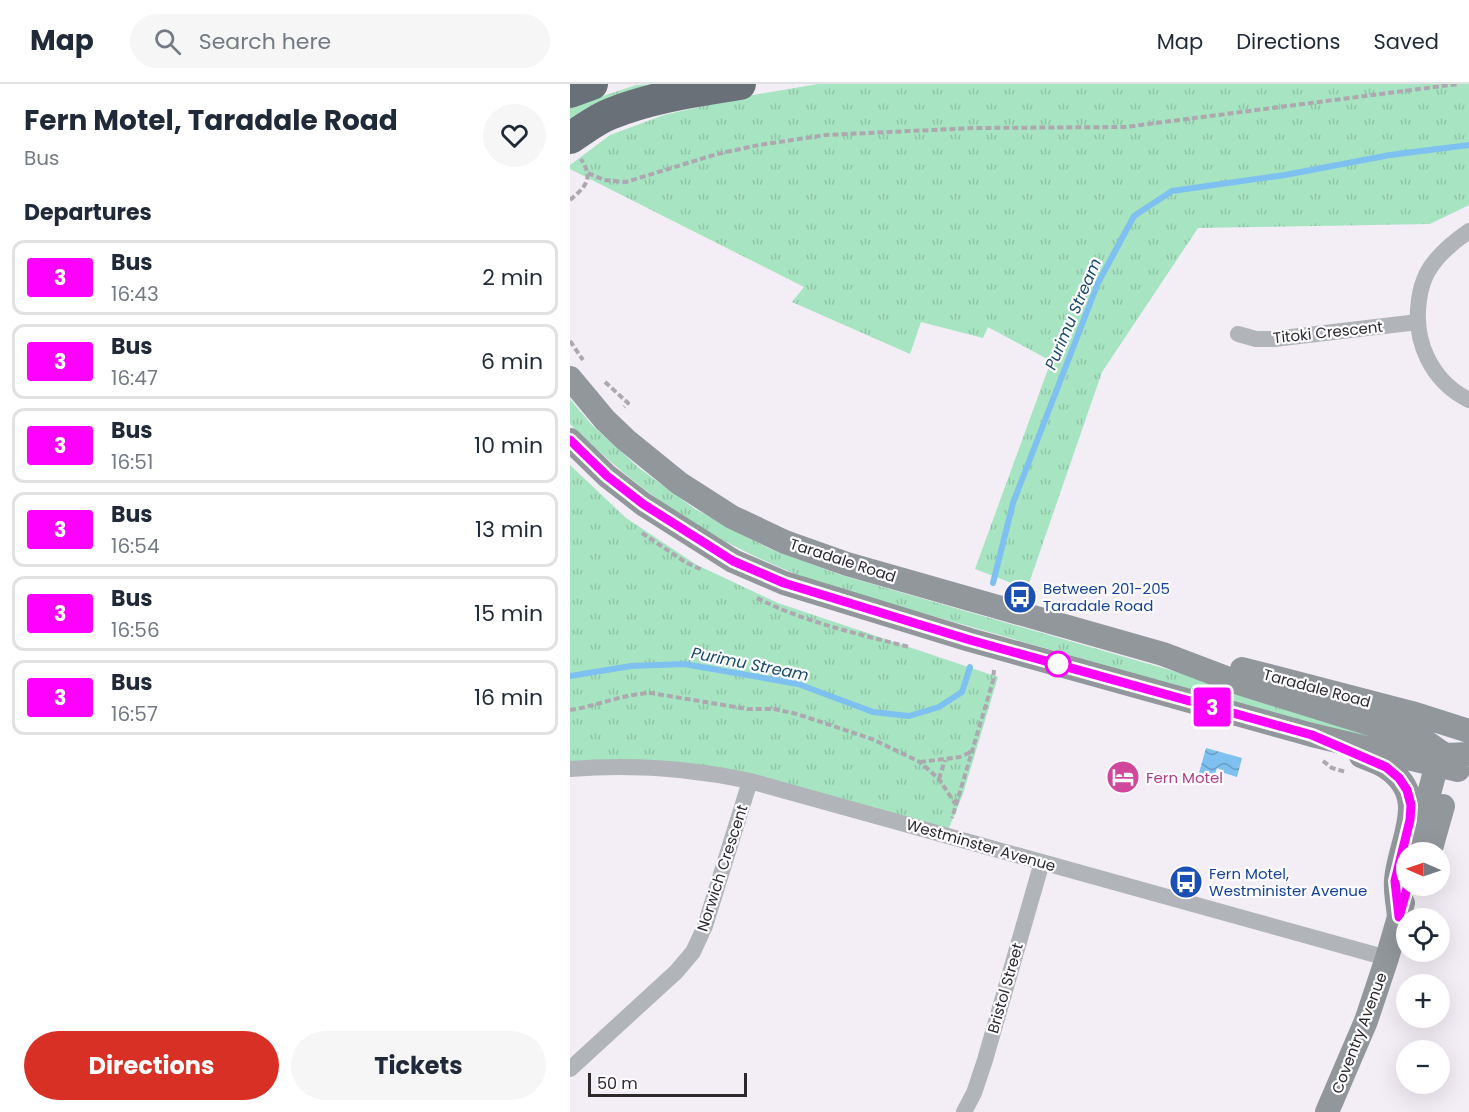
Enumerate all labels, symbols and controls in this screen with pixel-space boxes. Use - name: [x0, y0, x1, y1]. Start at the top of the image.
- search box: [130, 14, 550, 68]
- text: Map: [30, 21, 94, 60]
- icon: search: [151, 25, 184, 58]
- text: Search here: [199, 26, 331, 57]
- text: Map: [1157, 27, 1203, 56]
- text: Directions: [1236, 27, 1340, 56]
- text: Saved: [1373, 27, 1439, 56]
- text: Fern Motel, Taradale Road: [24, 101, 398, 140]
- button: heart: [483, 104, 546, 167]
- text: Bus: [24, 144, 60, 172]
- text: Departures: [24, 197, 152, 228]
- text: Bus: [111, 247, 153, 278]
- water label: Purimu Stream: [1039, 255, 1107, 373]
- text: 2 min: [482, 262, 543, 293]
- text: 3: [54, 263, 66, 292]
- text: 16:43: [111, 280, 159, 308]
- street label: Titoki Crescent: [1272, 316, 1384, 348]
- text: Bus: [111, 331, 153, 362]
- text: 6 min: [481, 346, 543, 377]
- text: 3: [54, 347, 66, 376]
- text: 16:47: [111, 364, 158, 392]
- text: Bus: [111, 415, 153, 446]
- text: 10 min: [474, 430, 543, 461]
- text: 3: [54, 431, 66, 460]
- text: 16:51: [111, 448, 153, 476]
- text: Bus: [111, 499, 153, 530]
- text: 13 min: [475, 514, 543, 545]
- text: 3: [54, 515, 66, 544]
- text: 16:54: [111, 532, 160, 560]
- street label: Taradale Road: [787, 533, 899, 587]
- place label: Between 201-205 Taradale Road: [1043, 578, 1170, 616]
- bus stop icon: Between 201-205 Taradale Road: [1002, 579, 1038, 615]
- text: Bus: [111, 583, 153, 614]
- text: 15 min: [474, 598, 543, 629]
- text: 3: [54, 599, 66, 628]
- text: 16:56: [111, 616, 160, 644]
- water label: Purimu Stream: [689, 641, 811, 687]
- unlabelled marker: [1045, 651, 1071, 677]
- street label: Taradale Road: [1261, 664, 1373, 712]
- text: Bus: [111, 667, 153, 698]
- text: 16 min: [474, 682, 543, 713]
- text: 3: [54, 683, 66, 712]
- line badge: 3: [1192, 688, 1232, 726]
- text: 3: [1206, 693, 1218, 722]
- text: 16:57: [111, 700, 158, 728]
- hotel icon: Fern Motel: [1105, 759, 1141, 795]
- place label: Fern Motel: [1146, 767, 1223, 788]
- street label: Norwich Crescent: [692, 802, 752, 934]
- street label: Westminster Avenue: [904, 814, 1058, 876]
- north arrow: [1396, 842, 1450, 896]
- map controls: [1396, 842, 1450, 1094]
- place label: Fern Motel, Westminister Avenue: [1209, 863, 1367, 901]
- bus stop icon: Fern Motel, Westminister Avenue: [1168, 864, 1204, 900]
- button: locate: [1396, 908, 1450, 962]
- street label: Bristol Street: [982, 940, 1028, 1036]
- street label: Coventry Avenue: [1326, 969, 1392, 1097]
- button: +: [1396, 974, 1450, 1028]
- button: Directions: [24, 1031, 279, 1100]
- button: Tickets: [291, 1031, 546, 1100]
- button: −: [1396, 1040, 1450, 1094]
- scale bar: [588, 1070, 747, 1098]
- text: 50 m: [597, 1072, 638, 1095]

